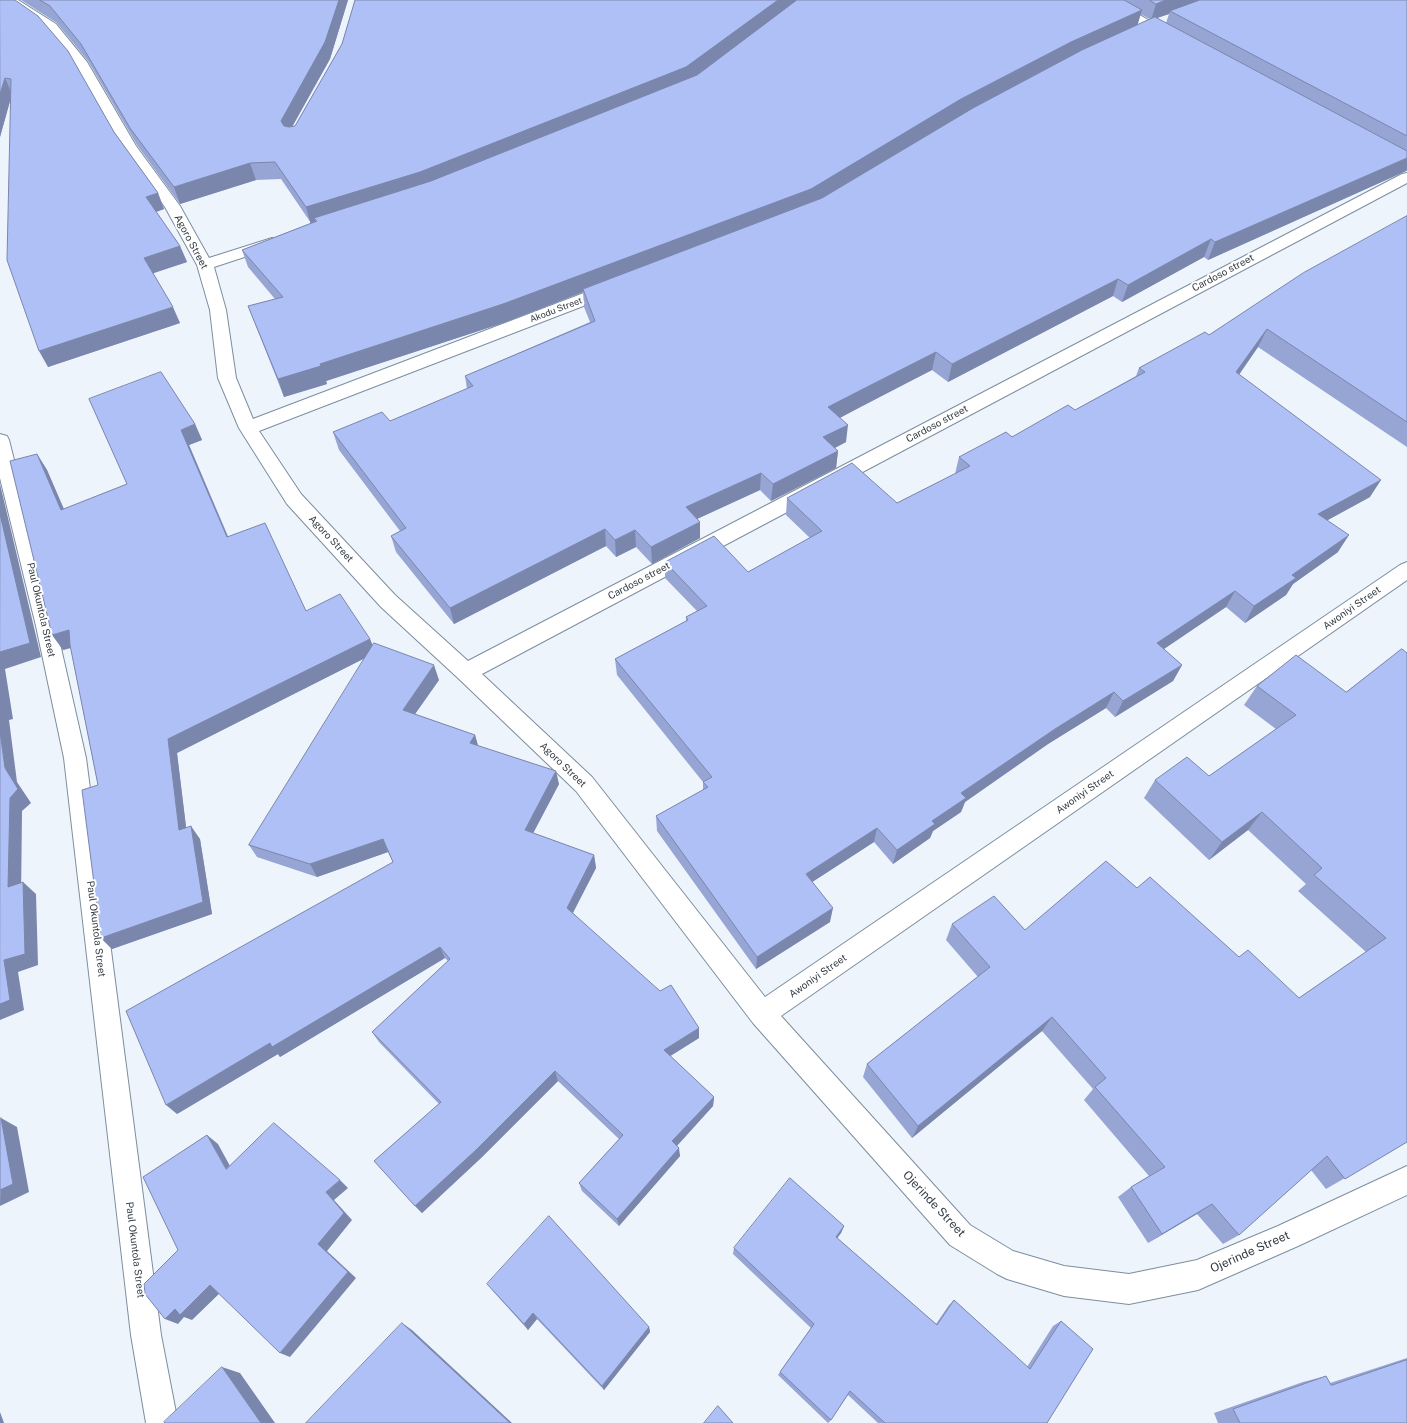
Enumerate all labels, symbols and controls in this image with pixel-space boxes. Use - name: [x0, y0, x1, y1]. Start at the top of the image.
- street label: Agoro Street: [172, 213, 210, 271]
- street label: Cardoso street: [1190, 252, 1256, 294]
- street label: Akodu Street: [528, 295, 584, 325]
- street label: Cardoso street: [904, 403, 970, 445]
- street label: Agoro Street: [306, 513, 356, 565]
- street label: Cardoso street: [606, 560, 672, 602]
- street label: Paul Okuntola Street: [24, 561, 58, 659]
- street label: Awoniyi Street: [1321, 584, 1383, 632]
- street label: Agoro Street: [537, 740, 589, 790]
- street label: Awoniyi Street: [1054, 768, 1116, 816]
- street label: Paul Okuntola Street: [84, 880, 108, 978]
- street label: Awoniyi Street: [787, 952, 849, 1000]
- street label: Ojerinde Street: [900, 1168, 968, 1240]
- street label: Paul Okuntola Street: [123, 1201, 147, 1299]
- street label: Ojerinde Street: [1208, 1228, 1292, 1276]

